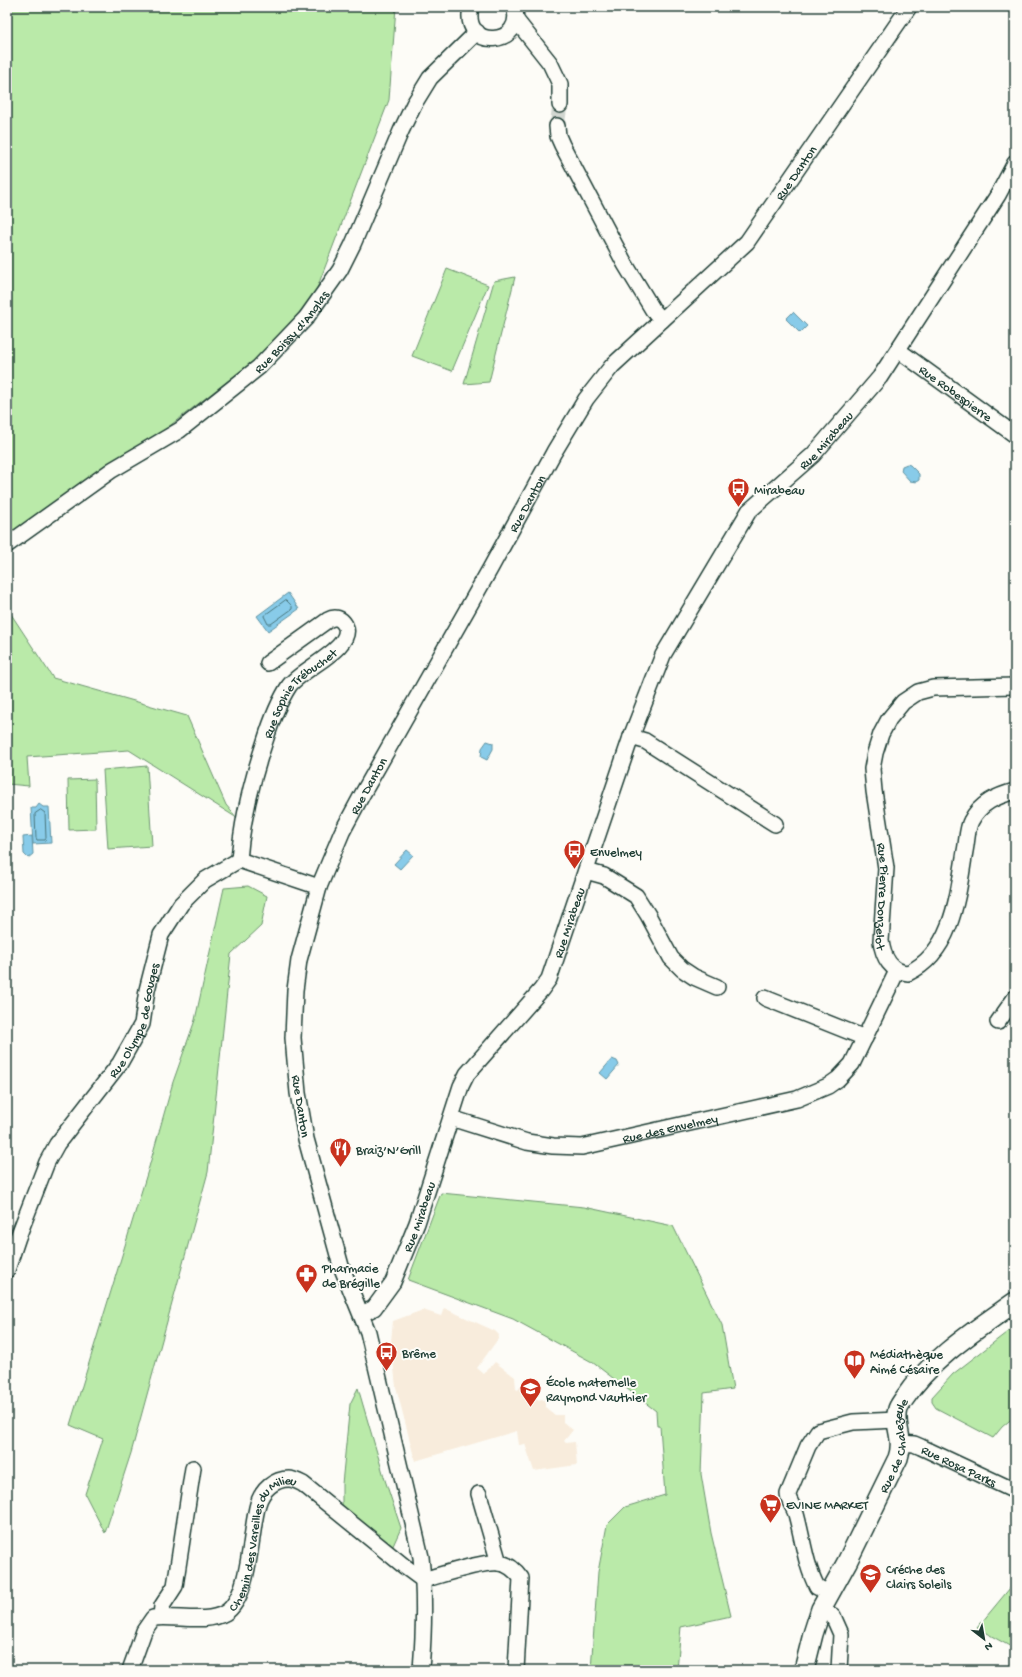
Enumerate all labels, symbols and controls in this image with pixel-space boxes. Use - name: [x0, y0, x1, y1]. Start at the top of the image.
- street label: Rue Danton: [773, 143, 822, 204]
- street label: Rue Boissy d'Anglas: [252, 287, 334, 378]
- street label: Rue Robespierre: [915, 363, 994, 426]
- street label: Rue Mirabeau: [797, 409, 857, 474]
- street label: Rue Danton: [507, 472, 550, 535]
- bus stop icon: Mirabeau: [725, 476, 751, 509]
- place label: Mirabeau: [754, 484, 805, 499]
- street label: Rue Sophie Trébuchet: [261, 645, 342, 741]
- street label: Rue Danton: [348, 755, 392, 818]
- bus stop icon: Envelmey: [562, 838, 588, 871]
- street label: Rue Pierre Donzelot: [871, 842, 891, 953]
- place label: Envelmey: [590, 846, 643, 861]
- street label: Rue Mirabeau: [552, 886, 589, 960]
- street label: Rue Olympe de Gouges: [106, 961, 164, 1082]
- street label: Rue Danton: [287, 1074, 312, 1139]
- street label: Rue des Envelmey: [621, 1112, 720, 1148]
- restaurant icon: Braiz’N’Grill: [328, 1136, 354, 1169]
- place label: Braiz’N’Grill: [355, 1144, 421, 1159]
- street label: Rue Mirabeau: [401, 1180, 440, 1255]
- pharmacy icon: Pharmacie de Brégille: [294, 1261, 320, 1294]
- place label: Pharmacie de Brégille: [321, 1262, 380, 1292]
- bus stop icon: Brême: [374, 1339, 400, 1372]
- place label: Brême: [401, 1347, 436, 1362]
- library icon: Médiathèque Aimé Césaire: [842, 1347, 868, 1380]
- place label: Médiathèque Aimé Césaire: [870, 1348, 943, 1378]
- school or university icon: École maternelle Raymond Vauthier: [517, 1375, 543, 1408]
- place label: École maternelle Raymond Vauthier: [546, 1375, 648, 1406]
- street label: Rue de Chalezeule: [877, 1396, 913, 1496]
- street label: Rue Rosa Parks: [918, 1443, 999, 1492]
- street label: Chemin des Vareilles du Milieu: [226, 1474, 298, 1615]
- supermarket icon: EVINE MARKET: [757, 1491, 783, 1524]
- place label: EVINE MARKET: [786, 1499, 869, 1514]
- school or university icon: Créche des Clairs Soleils: [858, 1562, 884, 1595]
- place label: Créche des Clairs Soleils: [886, 1563, 952, 1593]
- north arrow: [964, 1619, 1004, 1659]
- text: N: [982, 1639, 994, 1653]

